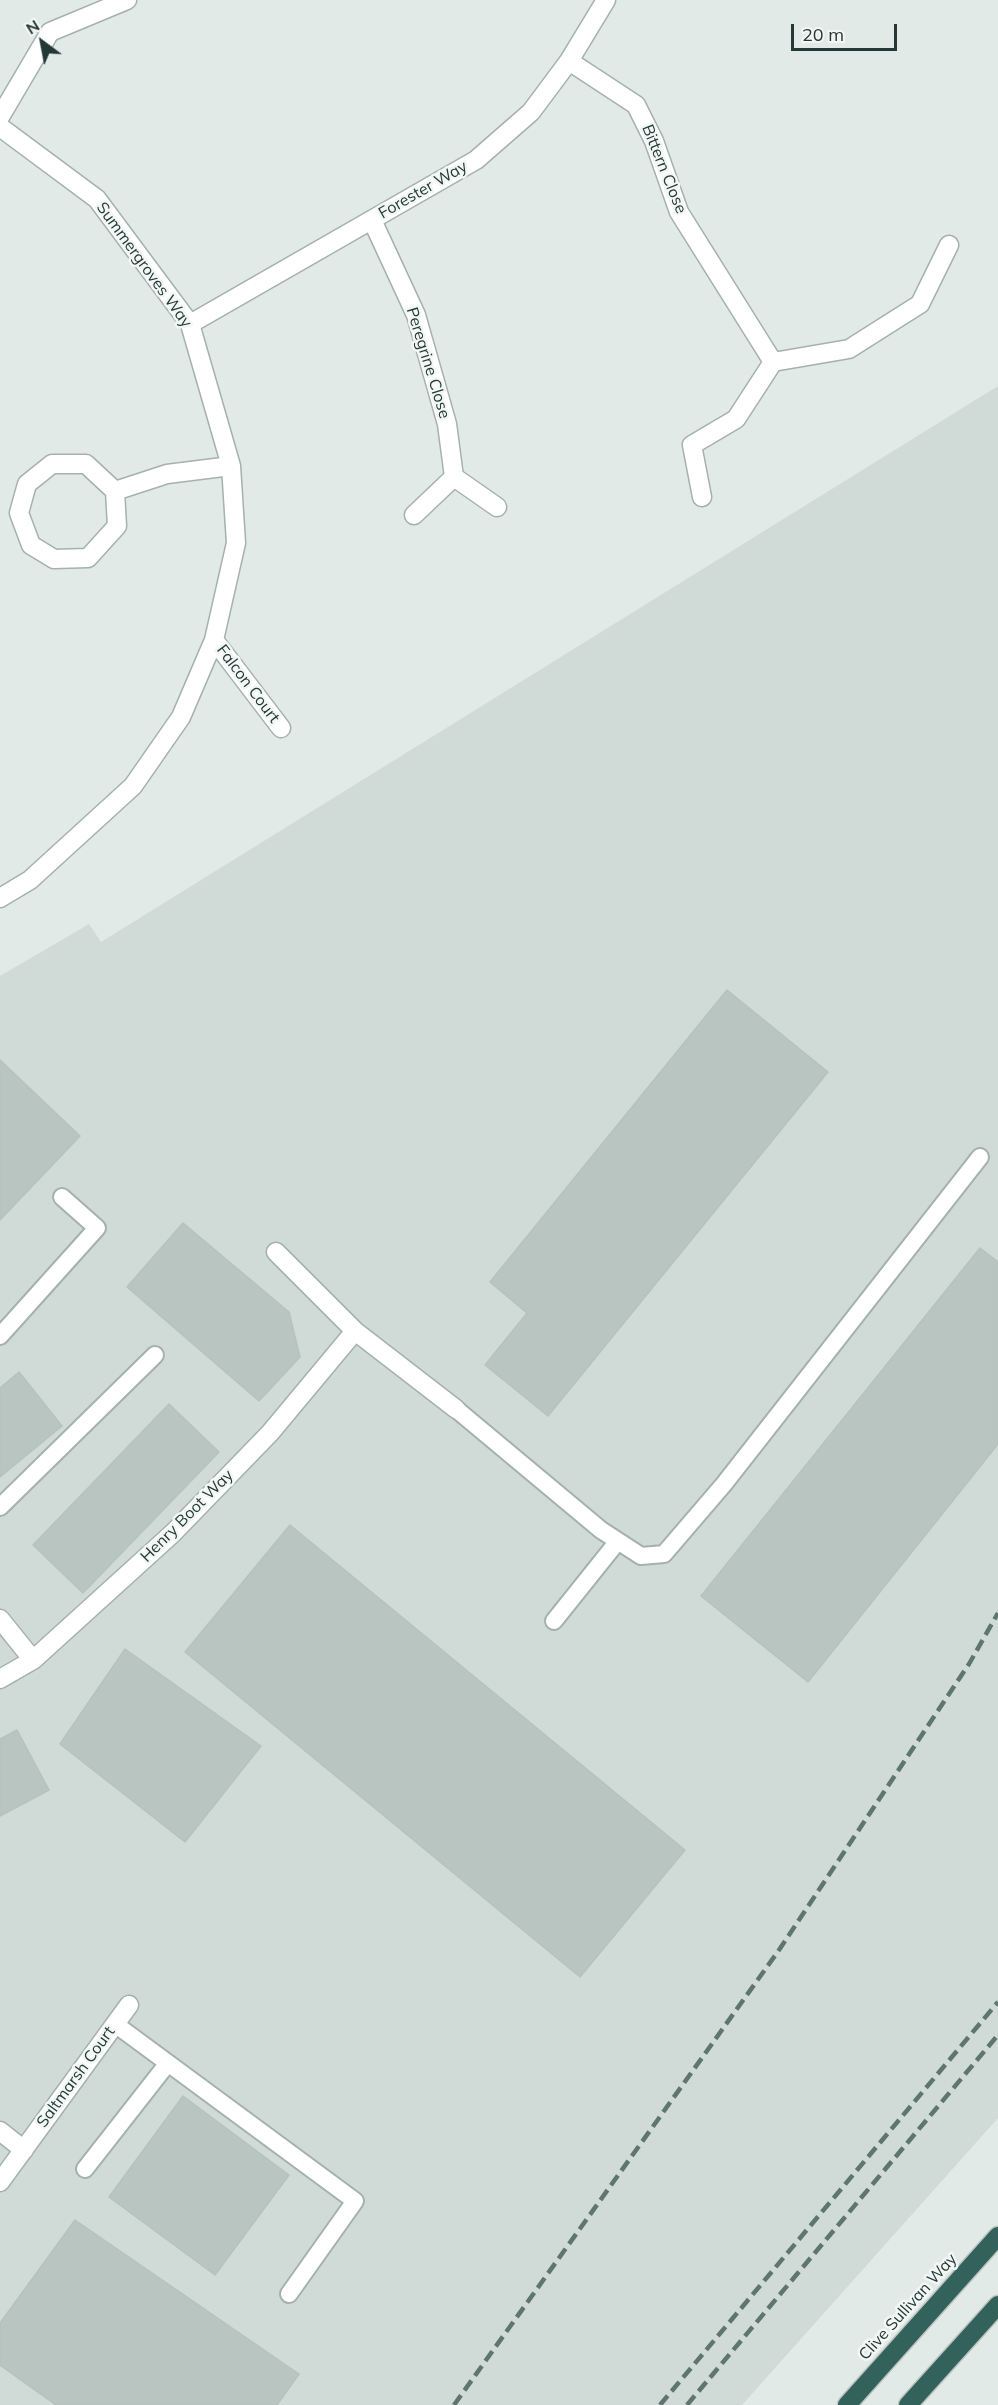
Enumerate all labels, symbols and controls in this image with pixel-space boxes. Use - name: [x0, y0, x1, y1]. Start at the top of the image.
- north arrow: [12, 12, 72, 72]
- scale bar: [794, 12, 900, 50]
- text: N: [22, 15, 43, 38]
- text: 20 m: [802, 23, 844, 46]
- street label: Bittern Close: [637, 122, 691, 216]
- street label: Forester Way: [375, 157, 471, 223]
- street label: Summergroves Way: [92, 199, 196, 331]
- street label: Peregrine Close: [402, 305, 454, 421]
- street label: Falcon Court: [212, 641, 284, 727]
- street label: Henry Boot Way: [137, 1466, 237, 1566]
- street label: Saltmarsh Court: [33, 2023, 119, 2131]
- street label: Clive Sullivan Way: [855, 2250, 961, 2364]

